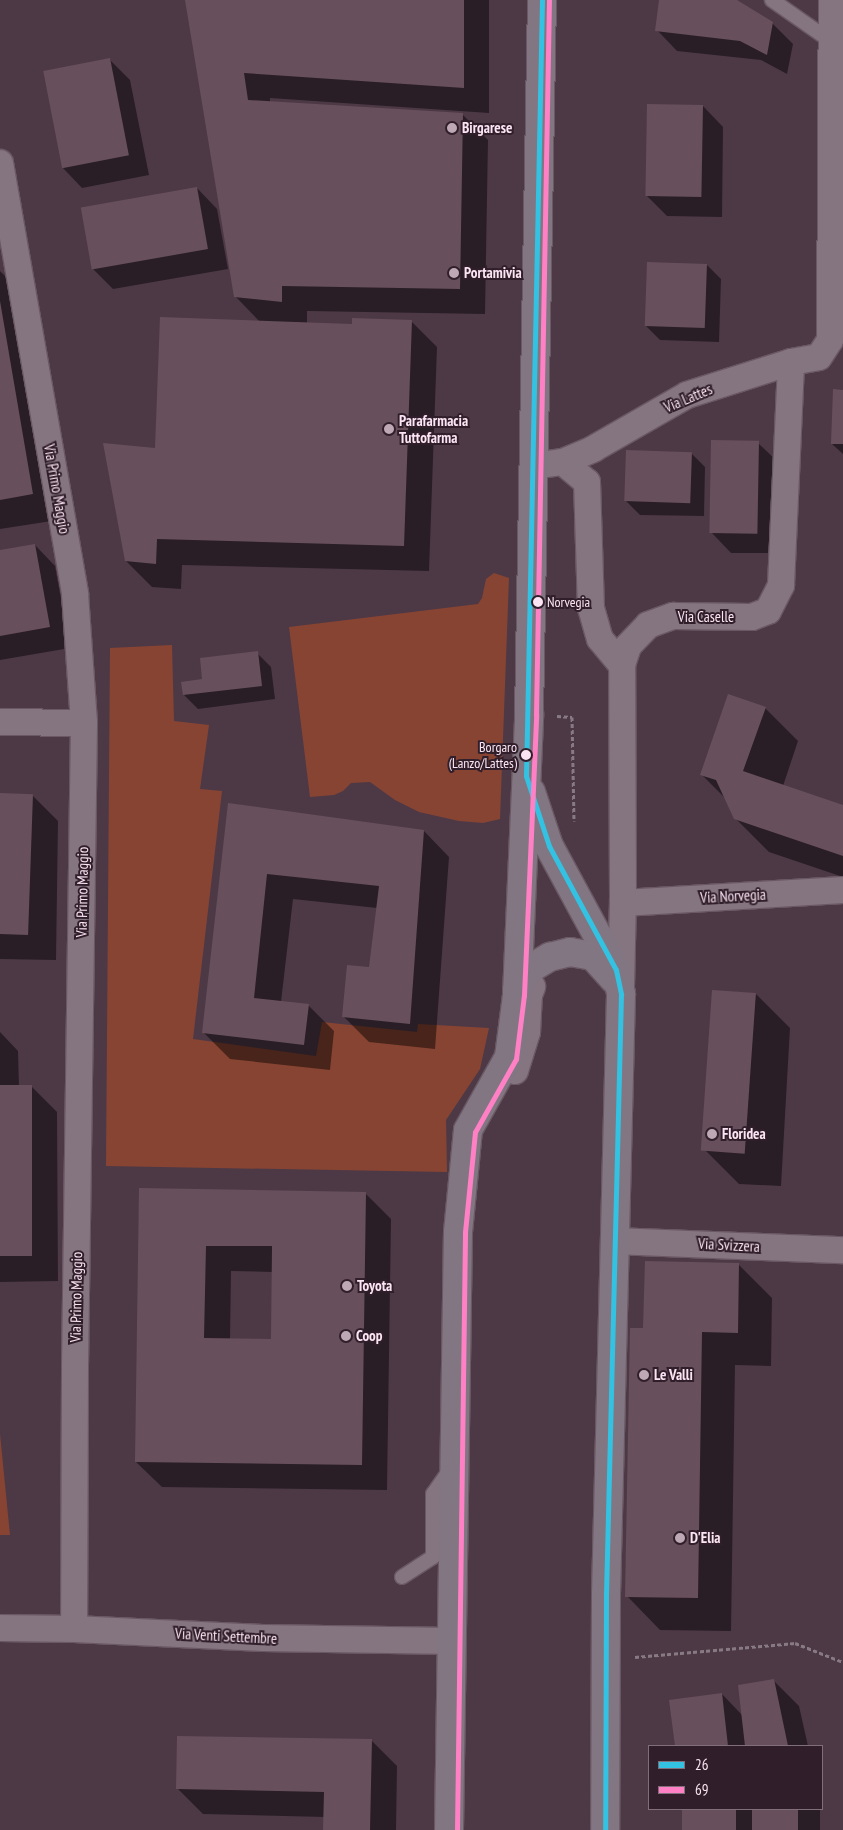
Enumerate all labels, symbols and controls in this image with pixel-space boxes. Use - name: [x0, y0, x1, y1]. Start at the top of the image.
- place label: Birgarese: [462, 119, 512, 137]
- marker: Birgarese: [446, 122, 458, 134]
- place label: Portamivia: [464, 264, 522, 282]
- marker: Portamivia: [448, 267, 460, 279]
- street label: Via Lattes: [661, 380, 715, 416]
- place label: Parafarmacia Tuttofarma: [399, 411, 468, 446]
- marker: Parafarmacia Tuttofarma: [383, 423, 395, 435]
- street label: Via Primo Maggio: [40, 443, 74, 535]
- place label: Norvegia: [547, 594, 590, 610]
- marker: Norvegia: [533, 597, 543, 607]
- street label: Via Caselle: [678, 608, 734, 626]
- place label: Borgaro (Lanzo/Lattes): [449, 739, 517, 772]
- marker: Borgaro (Lanzo/Lattes): [521, 750, 531, 760]
- street label: Via Primo Maggio: [72, 846, 92, 938]
- street label: Via Norvegia: [700, 885, 766, 907]
- place label: Floridea: [722, 1125, 766, 1143]
- marker: Floridea: [706, 1128, 718, 1140]
- street label: Via Svizzera: [698, 1234, 760, 1256]
- street label: Via Primo Maggio: [66, 1251, 86, 1343]
- place label: Toyota: [357, 1277, 392, 1295]
- marker: Toyota: [341, 1280, 353, 1292]
- place label: Coop: [356, 1327, 382, 1345]
- marker: Coop: [340, 1330, 352, 1342]
- place label: Le Valli: [654, 1366, 693, 1384]
- marker: Le Valli: [638, 1369, 650, 1381]
- place label: D'Elia: [690, 1529, 720, 1547]
- marker: D'Elia: [674, 1532, 686, 1544]
- street label: Via Venti Settembre: [174, 1624, 278, 1648]
- legend: [648, 1745, 823, 1810]
- text: 26: [695, 1755, 709, 1774]
- text: 69: [695, 1780, 709, 1799]

